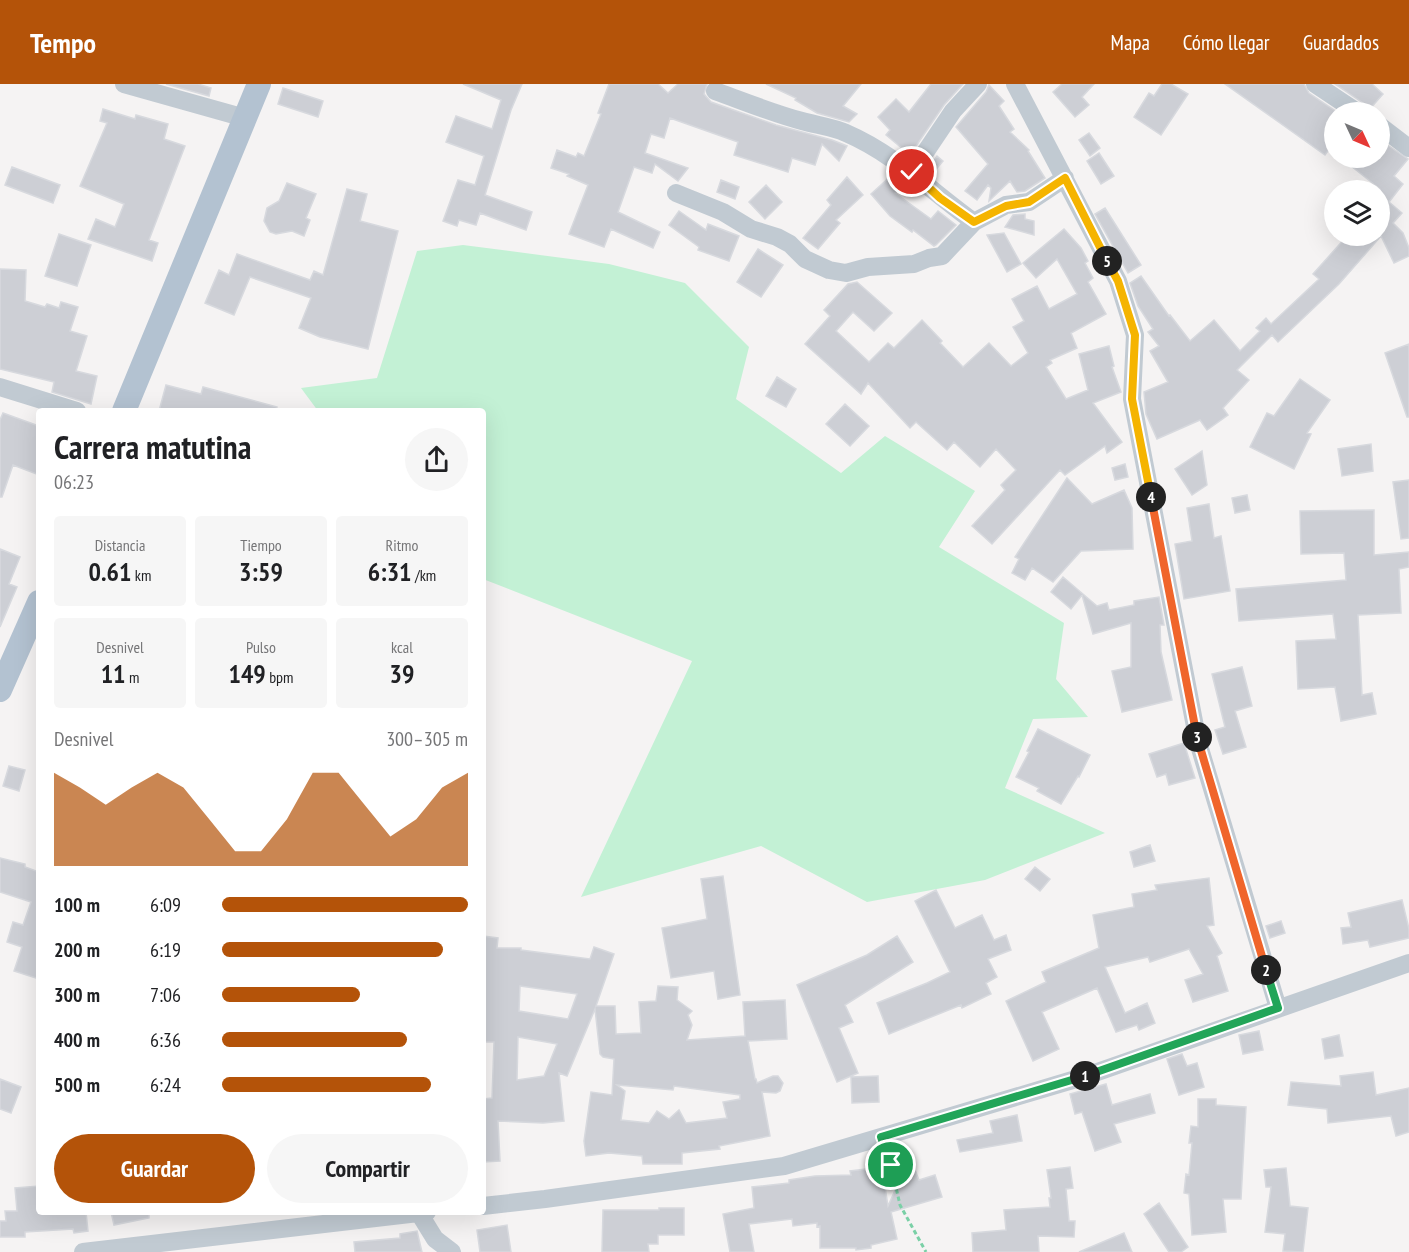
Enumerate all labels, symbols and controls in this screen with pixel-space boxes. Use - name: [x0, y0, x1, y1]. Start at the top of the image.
- text: Tempo: [30, 24, 96, 61]
- text: Mapa: [1111, 29, 1150, 56]
- text: Cómo llegar: [1183, 29, 1270, 56]
- text: Guardados: [1303, 29, 1379, 56]
- north arrow: [1324, 102, 1390, 168]
- map controls: [1324, 102, 1390, 246]
- pin: [886, 146, 937, 197]
- icon: check: [895, 155, 928, 188]
- button: layers: [1324, 180, 1390, 246]
- pin: 5: [1092, 246, 1122, 276]
- text: 5: [1103, 251, 1111, 271]
- text: Carrera matutina: [54, 425, 251, 468]
- button: share: [405, 428, 468, 491]
- text: 06:23: [54, 469, 94, 495]
- pin: 4: [1136, 482, 1166, 512]
- text: 4: [1147, 487, 1155, 507]
- text: Distancia: [95, 535, 145, 555]
- text: Tiempo: [240, 535, 282, 555]
- text: Ritmo: [386, 535, 418, 555]
- text: 0.61: [89, 555, 131, 588]
- text: 3:59: [239, 555, 283, 588]
- text: 6:31: [368, 555, 412, 588]
- text: km: [131, 565, 151, 585]
- text: /km: [412, 565, 436, 585]
- text: Desnivel: [96, 637, 144, 657]
- text: Pulso: [246, 637, 276, 657]
- text: kcal: [391, 637, 413, 657]
- text: 11: [101, 657, 126, 690]
- text: 149: [228, 657, 266, 690]
- text: 39: [390, 657, 414, 690]
- text: m: [126, 667, 139, 687]
- text: bpm: [266, 667, 294, 687]
- pin: 3: [1182, 722, 1212, 752]
- text: Desnivel: [54, 726, 113, 752]
- text: 300–305 m: [386, 726, 468, 752]
- text: 3: [1193, 727, 1201, 747]
- text: 100 m: [54, 892, 100, 918]
- text: 6:09: [150, 892, 181, 918]
- text: 200 m: [54, 937, 100, 963]
- text: 6:19: [150, 937, 181, 963]
- pin: 2: [1251, 955, 1281, 985]
- text: 2: [1262, 960, 1270, 980]
- text: 300 m: [54, 982, 100, 1008]
- text: 7:06: [150, 982, 181, 1008]
- text: 400 m: [54, 1027, 100, 1053]
- text: 6:36: [150, 1027, 181, 1053]
- pin: 1: [1070, 1061, 1100, 1091]
- text: 1: [1081, 1066, 1089, 1086]
- text: 500 m: [54, 1072, 100, 1098]
- text: 6:24: [150, 1072, 181, 1098]
- button: Guardar: [54, 1134, 255, 1203]
- button: Compartir: [267, 1134, 468, 1203]
- pin: [865, 1139, 916, 1190]
- icon: arrive: [874, 1148, 907, 1181]

